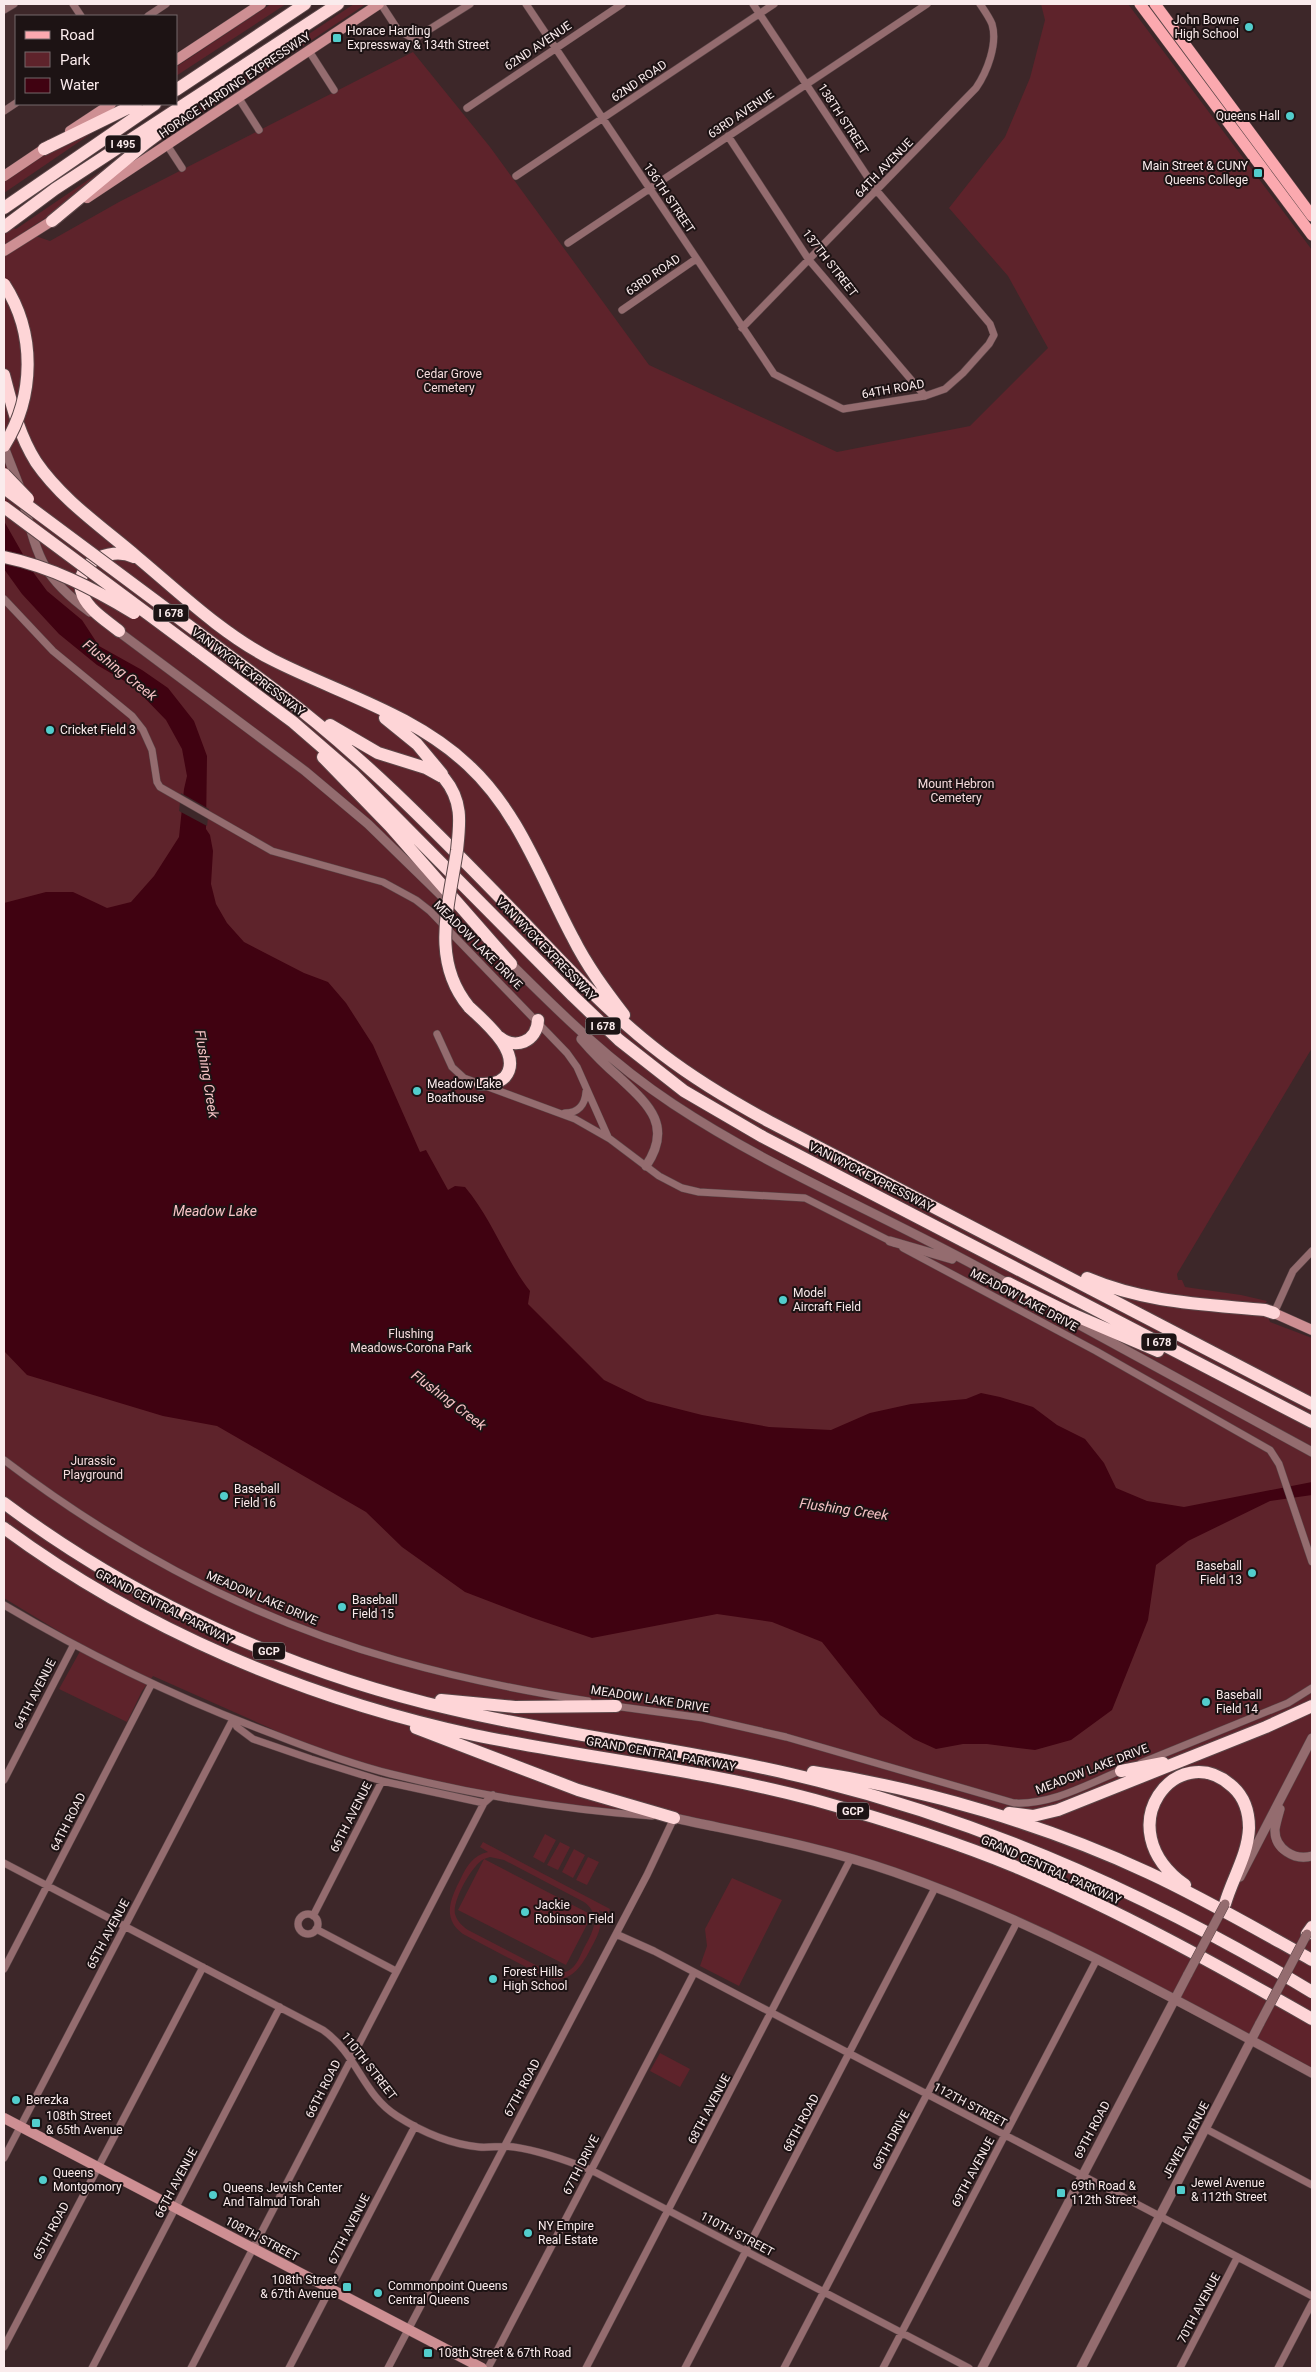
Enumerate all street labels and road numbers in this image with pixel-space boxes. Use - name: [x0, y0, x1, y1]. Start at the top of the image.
- street label: 62ND AVENUE: [502, 18, 574, 74]
- street label: HORACE HARDING EXPRESSWAY: [157, 29, 314, 141]
- street label: 62ND ROAD: [608, 57, 670, 105]
- street label: 138TH STREET: [815, 81, 871, 157]
- street label: 63RD AVENUE: [705, 87, 777, 141]
- street label: 64TH AVENUE: [852, 135, 916, 201]
- road number: I 495: [106, 136, 140, 152]
- street label: 136TH STREET: [640, 160, 698, 236]
- street label: 137TH STREET: [799, 227, 861, 299]
- street label: 63RD ROAD: [623, 252, 683, 298]
- street label: 64TH ROAD: [861, 377, 926, 401]
- road number: I 678: [154, 604, 188, 622]
- street label: VAN WYCK EXPRESSWAY: [189, 625, 308, 720]
- street label: VAN WYCK EXPRESSWAY: [493, 895, 599, 1004]
- street label: MEADOW LAKE DRIVE: [431, 898, 525, 992]
- road number: I 678: [586, 1018, 620, 1034]
- street label: VAN WYCK EXPRESSWAY: [806, 1139, 936, 1215]
- street label: MEADOW LAKE DRIVE: [968, 1266, 1080, 1334]
- road number: I 678: [1142, 1334, 1176, 1350]
- street label: GRAND CENTRAL PARKWAY: [93, 1566, 236, 1648]
- street label: MEADOW LAKE DRIVE: [204, 1568, 320, 1628]
- road number: GCP: [253, 1642, 285, 1660]
- street label: 64TH AVENUE: [11, 1656, 59, 1732]
- street label: MEADOW LAKE DRIVE: [590, 1683, 710, 1715]
- street label: GRAND CENTRAL PARKWAY: [585, 1734, 738, 1774]
- street label: MEADOW LAKE DRIVE: [1034, 1741, 1151, 1797]
- street label: 66TH AVENUE: [327, 1779, 375, 1855]
- street label: 64TH ROAD: [47, 1790, 89, 1853]
- road number: GCP: [837, 1802, 869, 1820]
- street label: GRAND CENTRAL PARKWAY: [979, 1833, 1124, 1908]
- street label: 65TH AVENUE: [84, 1897, 132, 1971]
- street label: 110TH STREET: [338, 2030, 400, 2102]
- street label: 66TH ROAD: [302, 2057, 344, 2120]
- street label: 67TH ROAD: [501, 2057, 543, 2119]
- street label: 68TH AVENUE: [685, 2072, 733, 2146]
- street label: 112TH STREET: [931, 2080, 1009, 2130]
- street label: 68TH ROAD: [780, 2092, 822, 2154]
- street label: 69TH ROAD: [1071, 2099, 1113, 2161]
- street label: JEWEL AVENUE: [1160, 2099, 1212, 2181]
- street label: 68TH DRIVE: [870, 2108, 913, 2172]
- street label: 67TH DRIVE: [560, 2133, 602, 2197]
- street label: 69TH AVENUE: [949, 2135, 997, 2209]
- street label: 66TH AVENUE: [152, 2146, 200, 2220]
- street label: 67TH AVENUE: [325, 2191, 373, 2267]
- street label: 65TH ROAD: [30, 2200, 72, 2262]
- street label: 110TH STREET: [698, 2209, 776, 2259]
- street label: 108TH STREET: [223, 2214, 301, 2264]
- street label: 70TH AVENUE: [1175, 2271, 1223, 2345]

